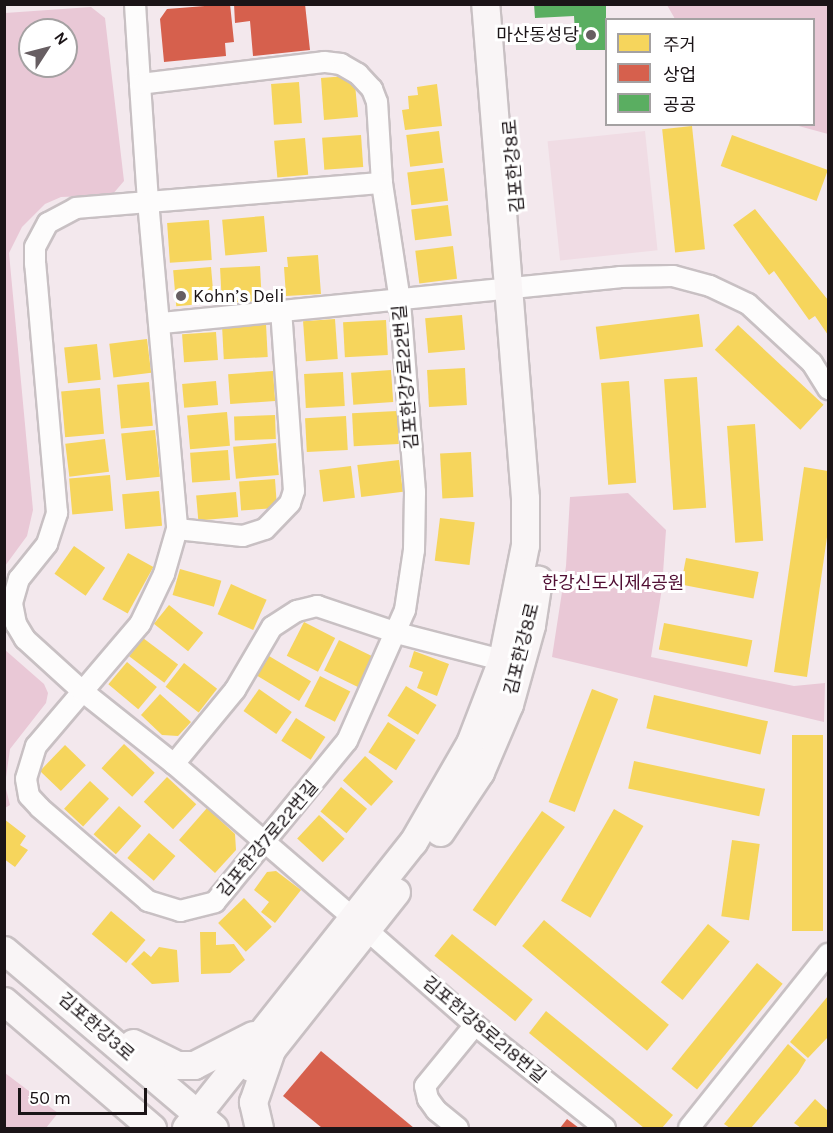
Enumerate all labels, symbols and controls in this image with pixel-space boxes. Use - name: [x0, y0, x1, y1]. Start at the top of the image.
- north arrow: [18, 18, 78, 78]
- legend: [605, 18, 815, 126]
- place label: 마산동성당: [496, 24, 579, 46]
- text: N: [50, 28, 72, 49]
- marker: 마산동성당: [584, 28, 598, 42]
- text: 주거: [663, 34, 696, 56]
- text: 상업: [663, 64, 696, 86]
- text: 공공: [663, 94, 696, 116]
- street label: 김포한강8로: [499, 118, 529, 214]
- place label: Kohn’s Deli: [193, 285, 285, 307]
- marker: Kohn’s Deli: [174, 289, 188, 303]
- street label: 김포한강7로22번길: [389, 304, 423, 450]
- park label: 한강신도시제4공원: [542, 572, 684, 594]
- street label: 김포한강8로: [500, 601, 544, 697]
- street label: 김포한강7로22번길: [213, 776, 323, 902]
- street label: 김포한강8로218번길: [418, 972, 550, 1088]
- street label: 김포한강3로: [54, 988, 138, 1066]
- scale bar: [21, 1076, 150, 1114]
- text: 50 m: [29, 1087, 71, 1109]

